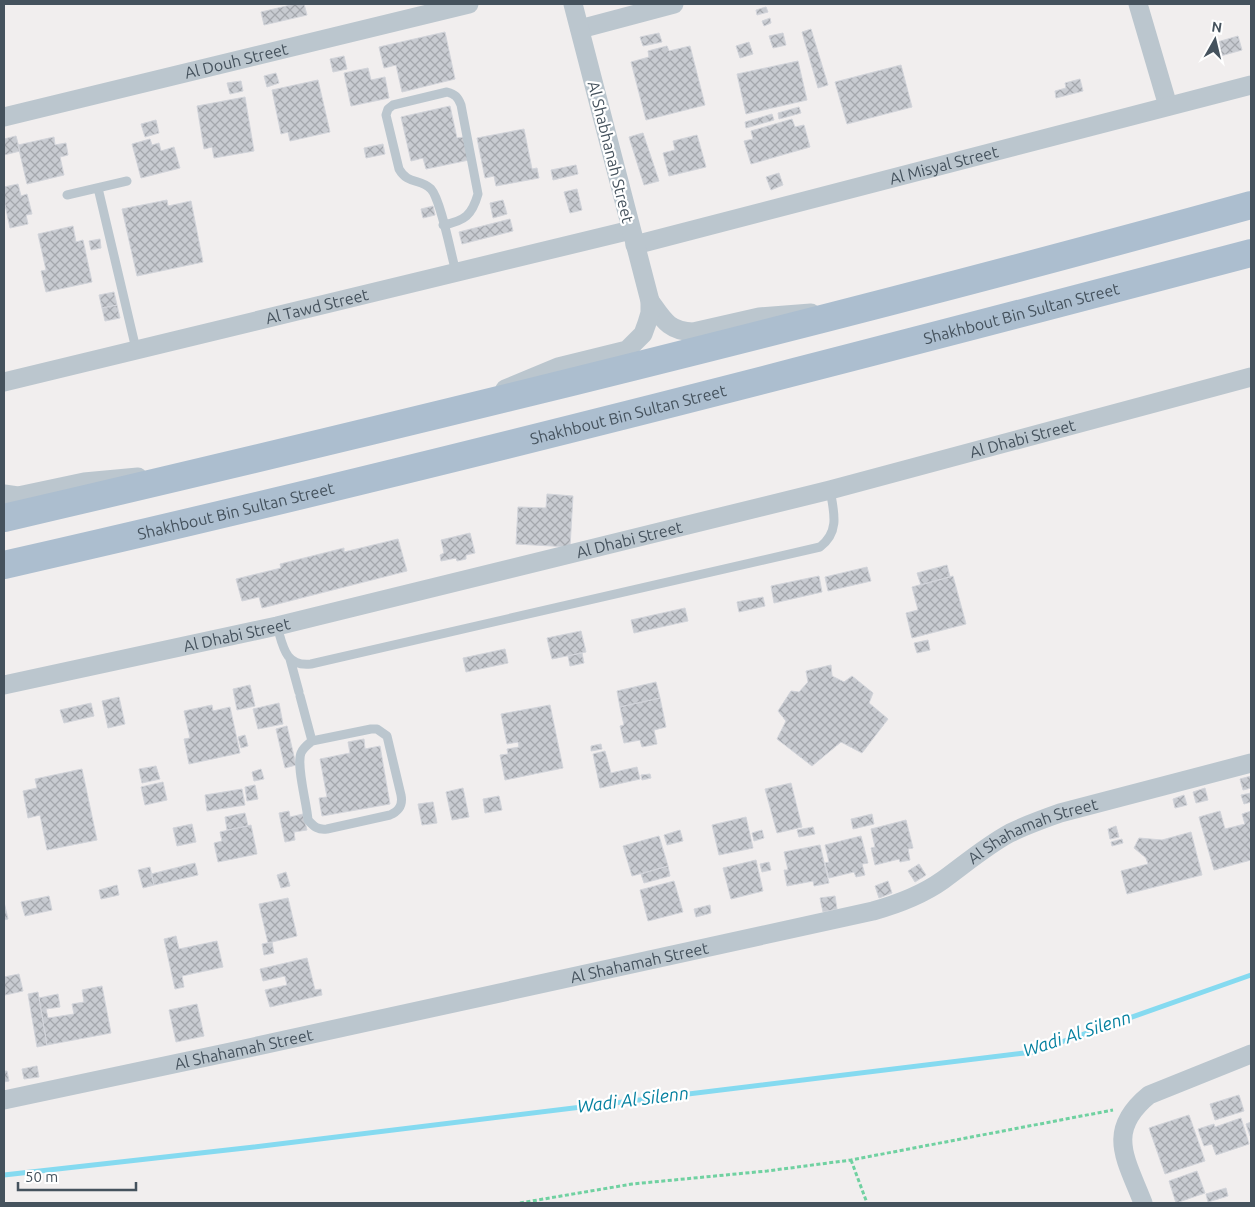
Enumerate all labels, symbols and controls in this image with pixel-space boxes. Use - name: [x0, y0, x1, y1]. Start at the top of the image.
- north arrow: [1190, 15, 1240, 65]
- text: N: [1211, 18, 1223, 36]
- street label: Al Douh Street: [183, 39, 290, 82]
- street label: Al Shabhanah Street: [585, 79, 638, 225]
- street label: Al Misyal Street: [887, 142, 1001, 188]
- street label: Shakhbout Bin Sultan Street: [922, 279, 1122, 347]
- street label: Al Tawd Street: [264, 285, 371, 327]
- street label: Shakhbout Bin Sultan Street: [528, 381, 729, 448]
- street label: Al Dhabi Street: [968, 415, 1078, 461]
- street label: Shakhbout Bin Sultan Street: [136, 479, 337, 543]
- street label: Al Dhabi Street: [574, 518, 685, 561]
- street label: Al Dhabi Street: [182, 614, 292, 655]
- street label: Al Shahamah Street: [964, 794, 1100, 867]
- street label: Al Shahamah Street: [568, 938, 711, 986]
- water label: Wadi Al Silenn: [1020, 1006, 1133, 1060]
- street label: Al Shahamah Street: [173, 1025, 315, 1073]
- water label: Wadi Al Silenn: [576, 1082, 690, 1116]
- scale bar: [18, 1160, 135, 1192]
- text: 50 m: [25, 1168, 58, 1185]

